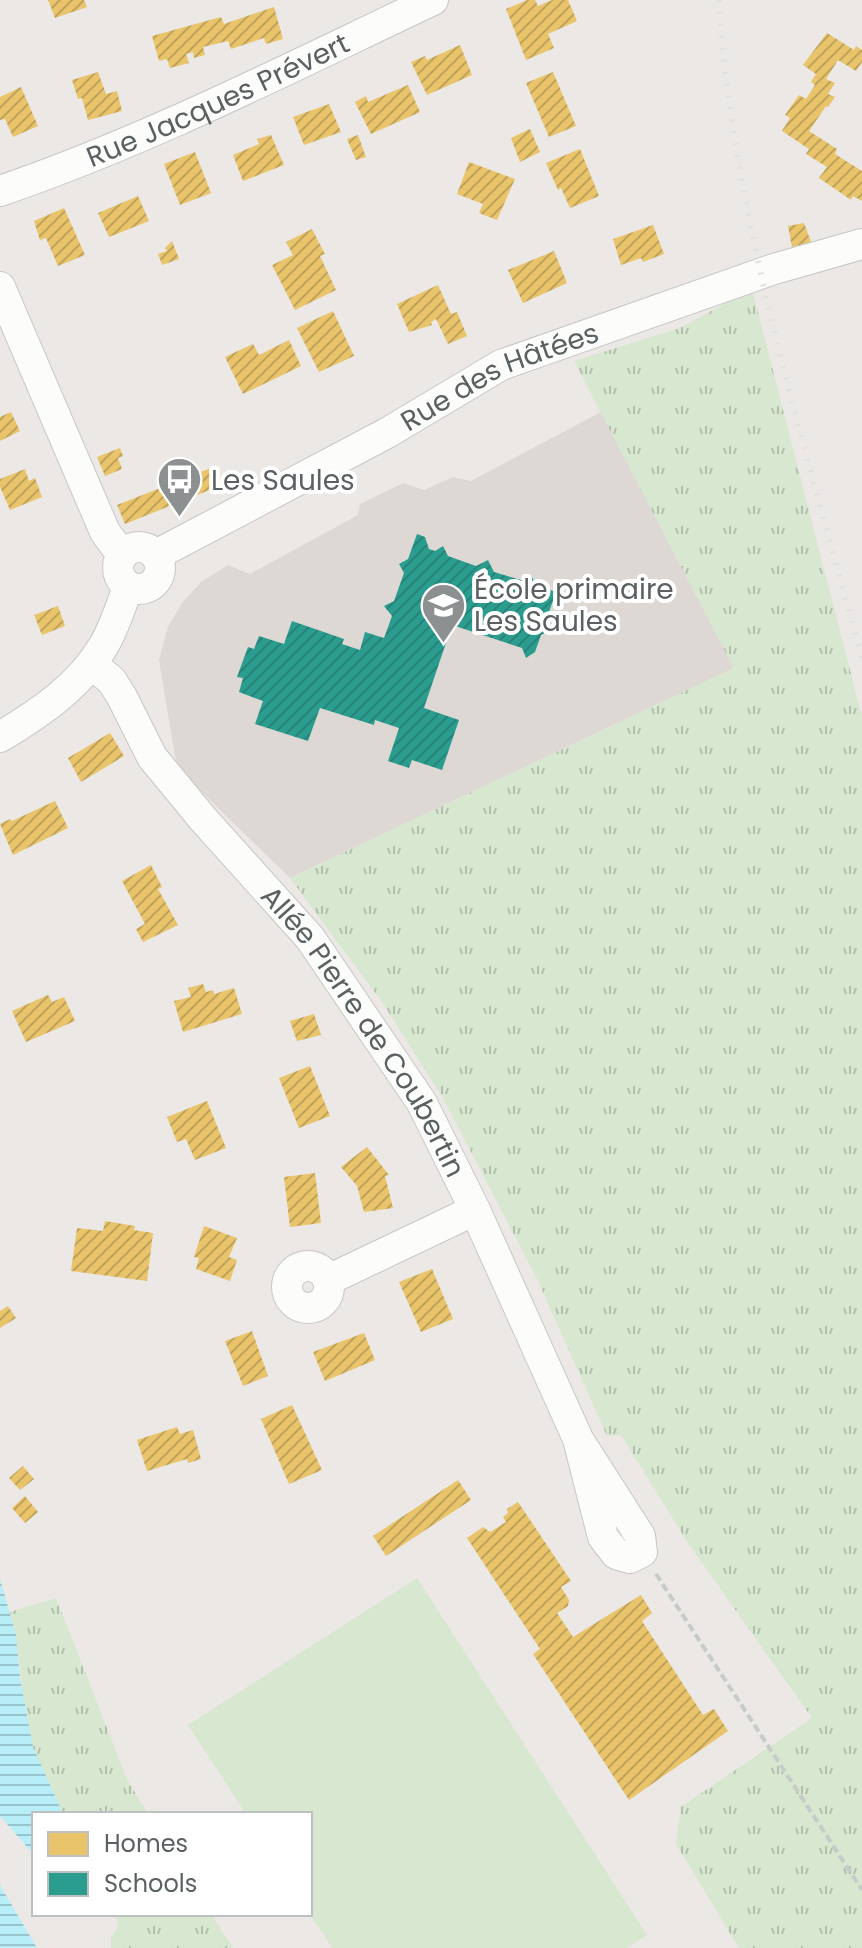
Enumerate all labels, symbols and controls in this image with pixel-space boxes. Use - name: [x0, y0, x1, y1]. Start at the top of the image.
- street label: Rue Jacques Prévert: [80, 23, 356, 176]
- street label: Rue des Hâtées: [393, 313, 604, 440]
- bus stop icon: Les Saules: [156, 456, 204, 519]
- place label: Les Saules: [211, 461, 355, 500]
- place label: École primaire Les Saules: [474, 570, 674, 641]
- school or university icon: École primaire Les Saules: [419, 581, 467, 644]
- street label: Allée Pierre de Coubertin: [252, 877, 475, 1183]
- legend: [32, 1812, 312, 1916]
- text: Homes: [104, 1827, 188, 1860]
- text: Schools: [104, 1867, 197, 1900]

